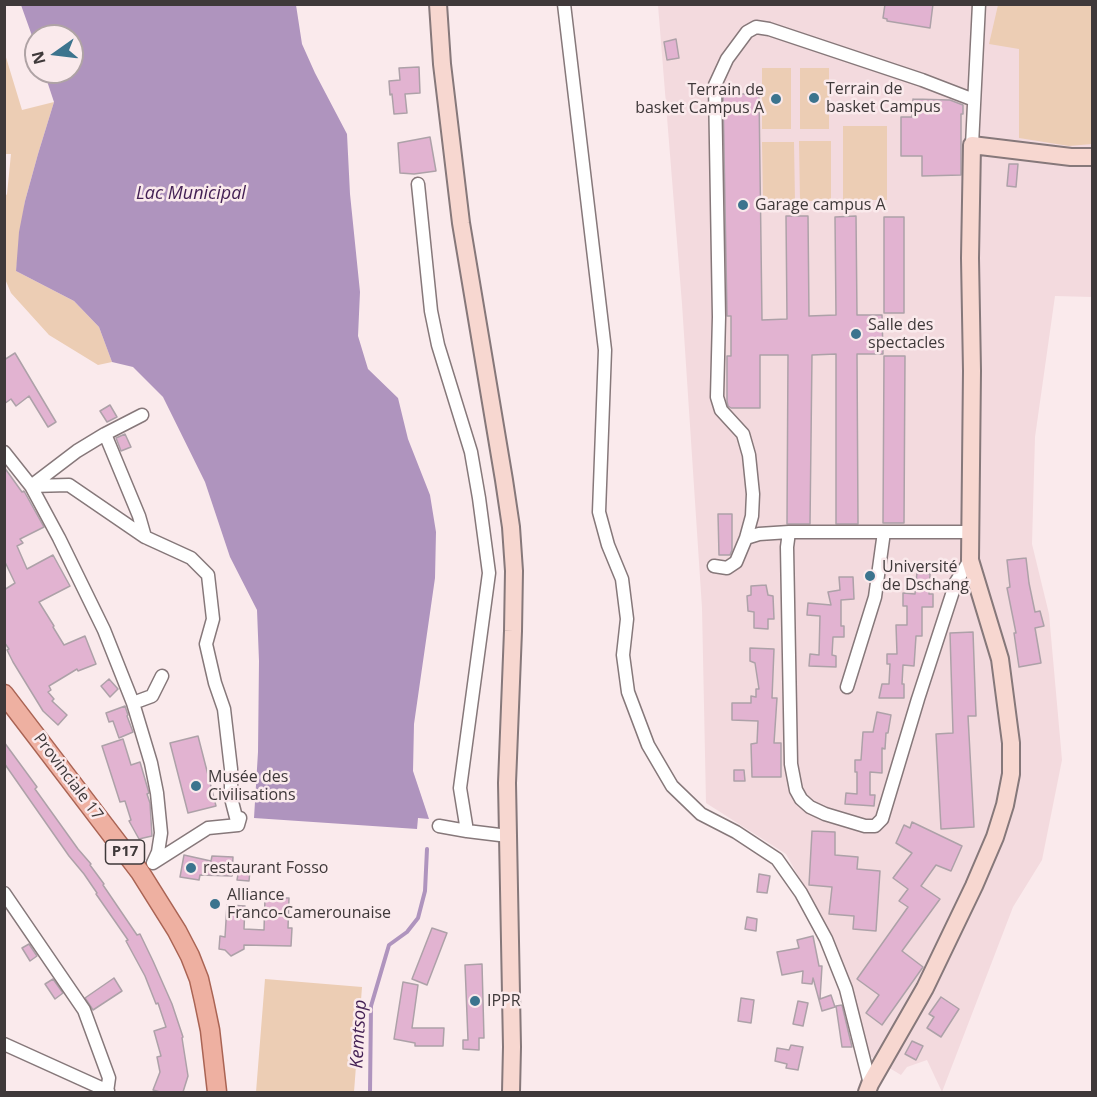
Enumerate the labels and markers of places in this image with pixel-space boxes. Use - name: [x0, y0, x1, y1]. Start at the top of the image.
- place label: Terrain de basket Campus: [826, 79, 941, 117]
- place label: Terrain de basket Campus A: [635, 80, 764, 118]
- marker: Terrain de basket Campus: [807, 91, 821, 105]
- marker: Terrain de basket Campus A: [769, 92, 783, 106]
- place label: Garage campus A: [755, 195, 886, 215]
- marker: Garage campus A: [736, 198, 750, 212]
- place label: Salle des spectacles: [868, 315, 945, 353]
- marker: Salle des spectacles: [849, 327, 863, 341]
- place label: Université de Dschang: [882, 557, 969, 595]
- marker: Université de Dschang: [863, 569, 877, 583]
- place label: Musée des Civilisations: [208, 767, 296, 805]
- marker: Musée des Civilisations: [189, 779, 203, 793]
- place label: restaurant Fosso: [203, 858, 328, 878]
- marker: restaurant Fosso: [184, 861, 198, 875]
- place label: Alliance Franco-Camerounaise: [227, 885, 391, 923]
- marker: Alliance Franco-Camerounaise: [208, 897, 222, 911]
- place label: IPPR: [487, 991, 521, 1011]
- marker: IPPR: [468, 994, 482, 1008]

